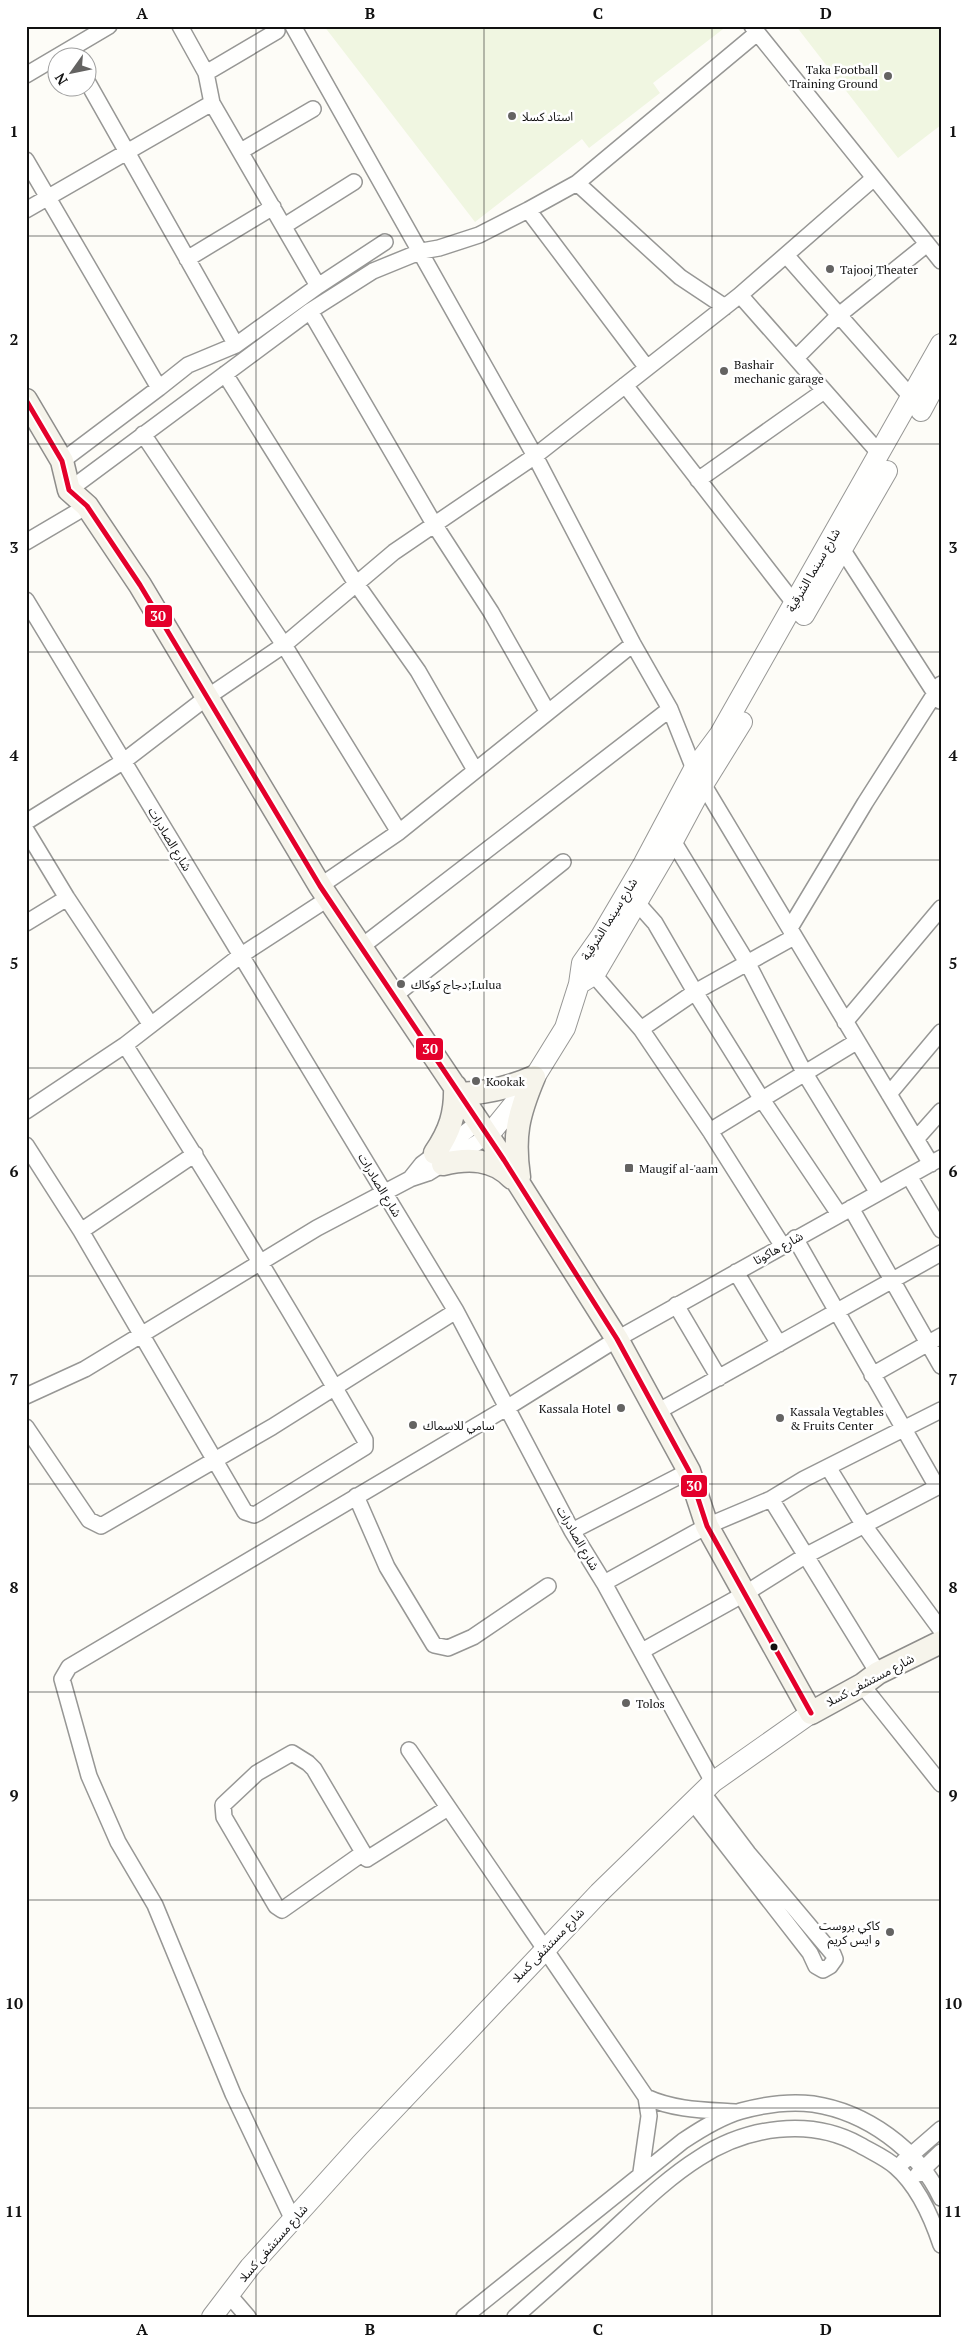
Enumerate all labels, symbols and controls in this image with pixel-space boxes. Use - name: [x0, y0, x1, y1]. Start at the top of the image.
- text: A: [136, 2, 148, 24]
- text: B: [365, 2, 375, 24]
- text: C: [593, 2, 603, 24]
- text: D: [820, 2, 832, 24]
- north arrow: [48, 48, 98, 98]
- place label: Taka Football Training Ground: [789, 62, 878, 91]
- text: N: [50, 69, 72, 89]
- marker: Taka Football Training Ground: [882, 70, 894, 82]
- place label: استاد كسلا: [522, 109, 573, 124]
- marker: استاد كسلا: [506, 110, 518, 122]
- text: 1: [9, 120, 19, 142]
- text: 1: [948, 120, 958, 142]
- place label: Tajooj Theater: [840, 262, 918, 277]
- marker: Tajooj Theater: [824, 263, 836, 275]
- text: 2: [9, 328, 19, 350]
- text: 2: [948, 328, 958, 350]
- place label: Bashair mechanic garage: [734, 357, 824, 386]
- marker: Bashair mechanic garage: [718, 365, 730, 377]
- street label: شارع سينما الشرقية: [783, 526, 845, 615]
- text: 3: [9, 536, 19, 558]
- text: 3: [948, 536, 958, 558]
- line badge: 30: [144, 604, 173, 628]
- text: 30: [150, 606, 166, 625]
- text: 4: [9, 744, 19, 766]
- text: 4: [948, 744, 958, 766]
- street label: شارع الصادرات: [143, 804, 195, 875]
- street label: شارع سينما الشرقية: [578, 875, 642, 964]
- text: 5: [9, 952, 19, 974]
- text: 5: [948, 952, 958, 974]
- place label: دجاج كوكاك;Lulua: [411, 977, 502, 994]
- marker: دجاج كوكاك;Lulua: [395, 978, 407, 990]
- line badge: 30: [415, 1037, 444, 1061]
- text: 30: [422, 1039, 438, 1058]
- place label: Kookak: [486, 1074, 526, 1089]
- marker: Kookak: [470, 1075, 482, 1087]
- street label: شارع الصادرات: [353, 1150, 405, 1221]
- text: 6: [9, 1160, 19, 1182]
- text: 6: [948, 1160, 958, 1182]
- place label: Maugif al-'aam: [639, 1161, 719, 1176]
- marker: Maugif al-'aam: [623, 1162, 635, 1174]
- street label: شارع هاكوتا: [751, 1228, 806, 1269]
- text: 7: [9, 1368, 19, 1390]
- text: 7: [948, 1368, 958, 1390]
- place label: Kassala Hotel: [539, 1401, 611, 1416]
- marker: Kassala Hotel: [615, 1402, 627, 1414]
- place label: Kassala Vegtables & Fruits Center: [790, 1404, 884, 1433]
- marker: Kassala Vegtables & Fruits Center: [774, 1412, 786, 1424]
- place label: سامي للاسماك: [423, 1418, 495, 1435]
- marker: سامي للاسماك: [407, 1419, 419, 1431]
- line badge: 30: [680, 1474, 708, 1498]
- text: 30: [686, 1476, 702, 1495]
- street label: شارع الصادرات: [552, 1503, 602, 1574]
- text: 8: [9, 1576, 19, 1598]
- text: 8: [948, 1576, 958, 1598]
- unlabelled marker: [769, 1642, 779, 1652]
- street label: شارع مستشفى كسلا: [823, 1650, 918, 1711]
- place label: Tolos: [636, 1696, 665, 1711]
- marker: Tolos: [620, 1697, 632, 1709]
- text: 9: [9, 1784, 19, 1806]
- text: 9: [948, 1784, 958, 1806]
- street label: شارع مستشفى كسلا: [509, 1905, 589, 1987]
- place label: كاكي بروست و ايس كريم: [819, 1918, 881, 1949]
- marker: كاكي بروست و ايس كريم: [884, 1926, 896, 1938]
- text: 10: [5, 1992, 23, 2014]
- text: 10: [944, 1992, 962, 2014]
- text: 11: [5, 2200, 23, 2222]
- text: 11: [944, 2200, 962, 2222]
- street label: شارع مستشفى كسلا: [235, 2201, 312, 2286]
- text: A: [136, 2318, 148, 2340]
- text: B: [365, 2318, 375, 2340]
- text: C: [593, 2318, 603, 2340]
- text: D: [820, 2318, 832, 2340]

